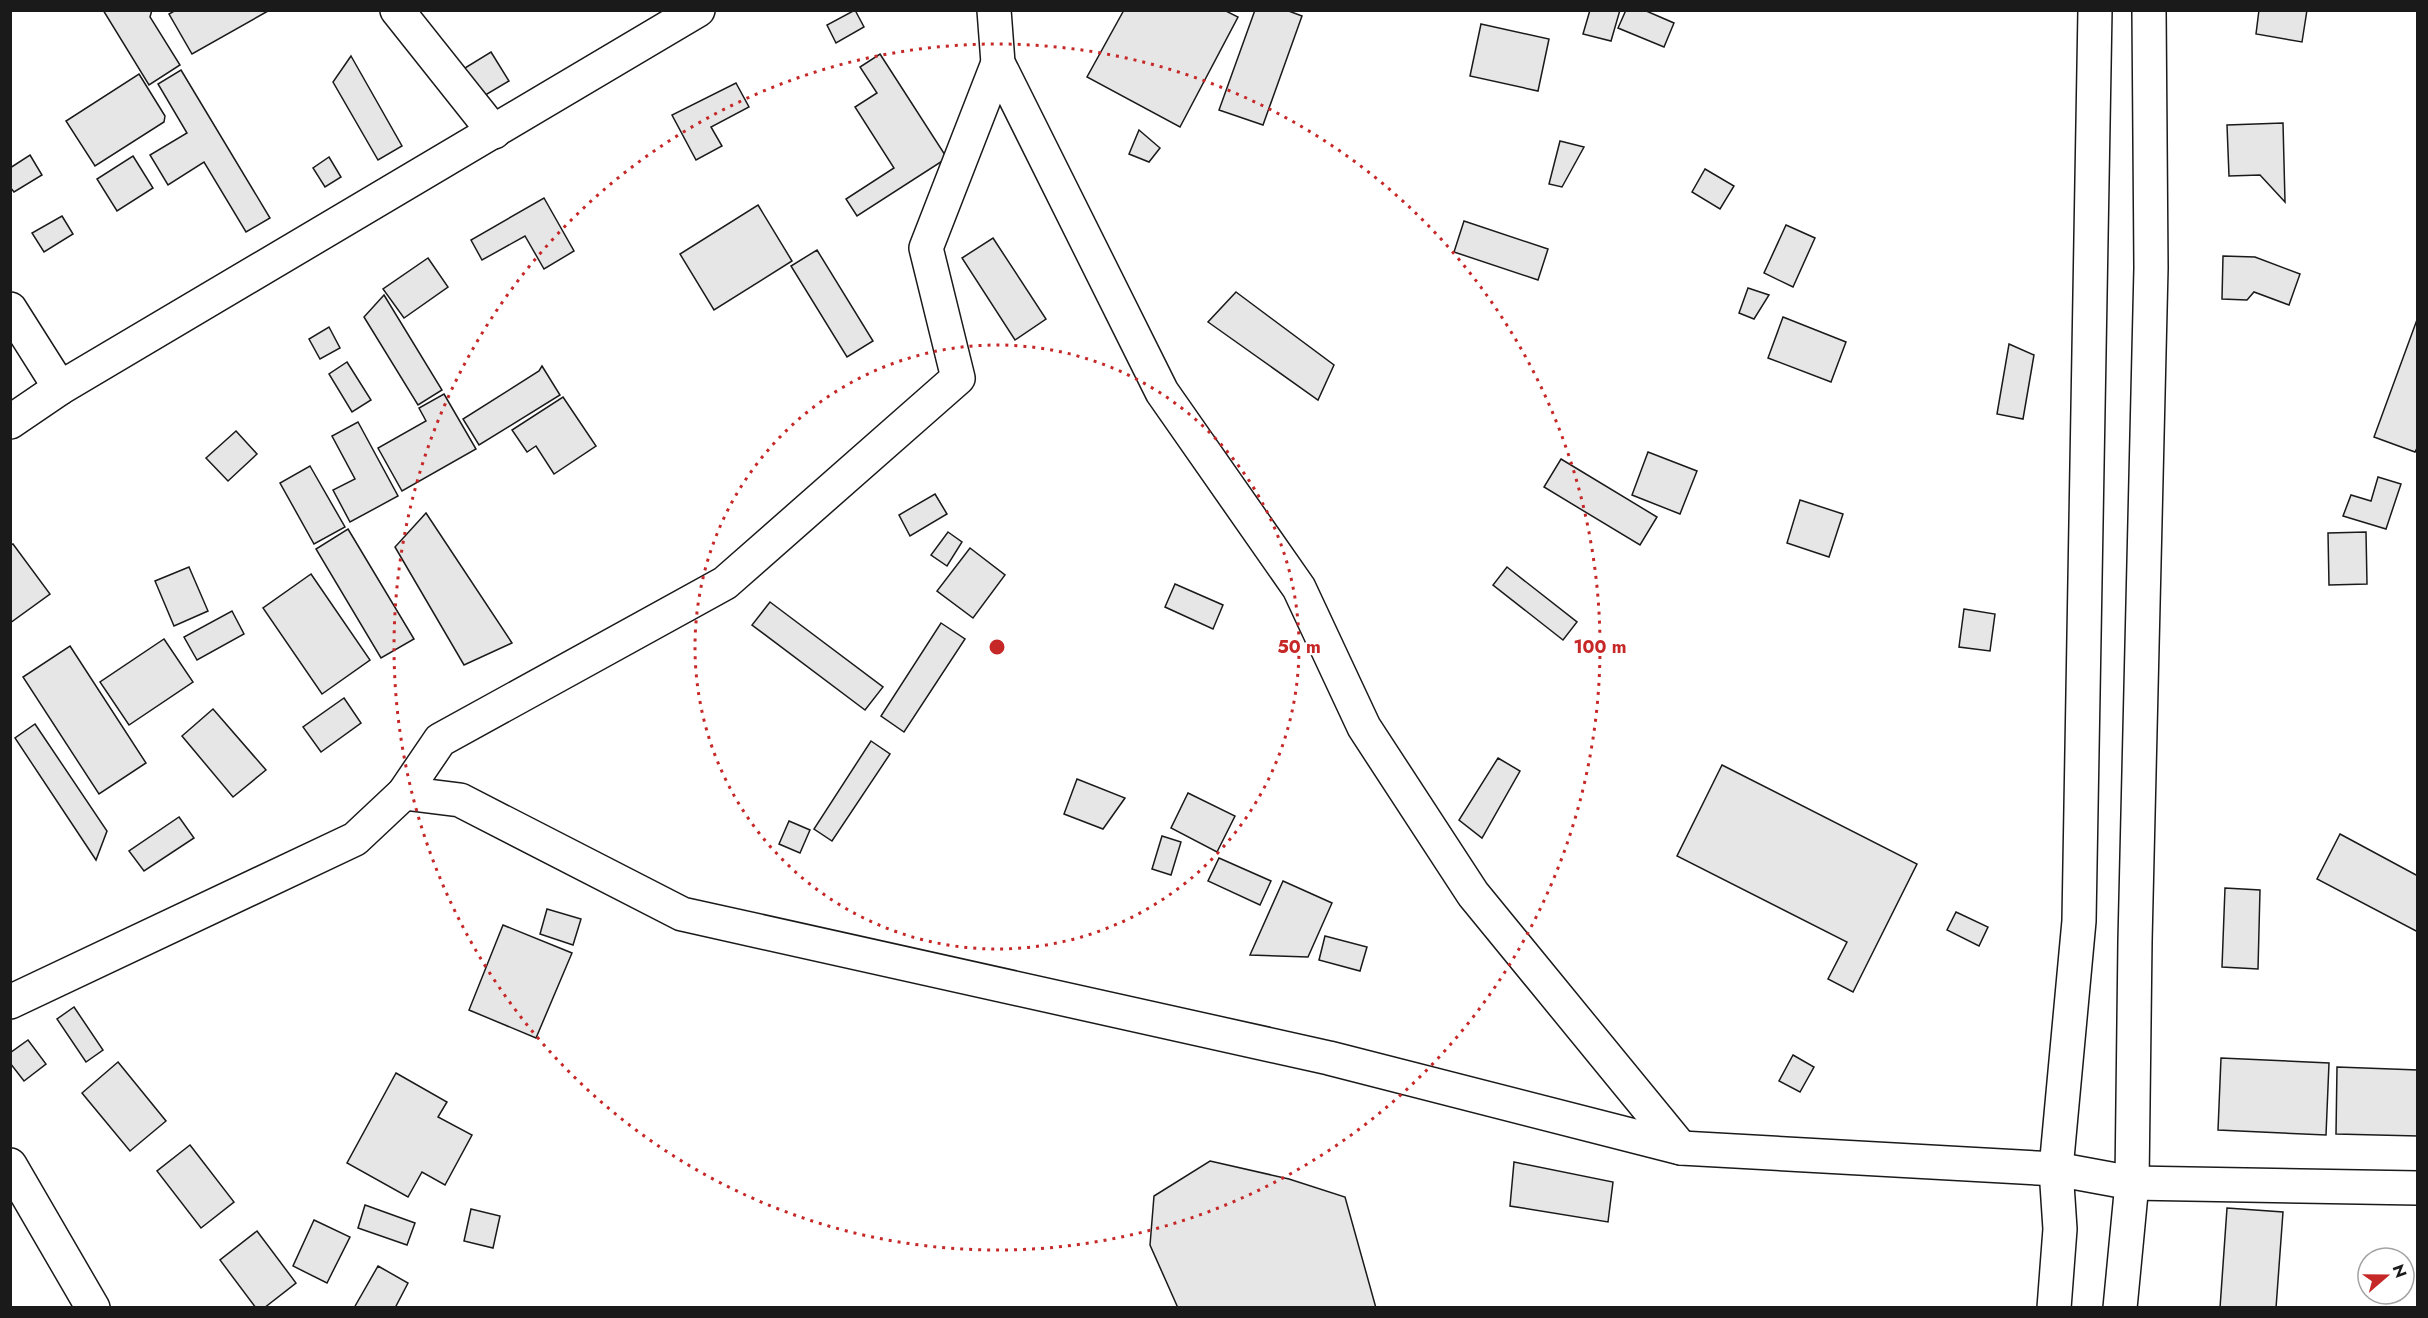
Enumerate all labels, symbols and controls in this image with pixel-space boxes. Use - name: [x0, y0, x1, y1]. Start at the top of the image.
- text: 50 m: [1277, 634, 1321, 660]
- text: 100 m: [1573, 634, 1627, 660]
- centre of rings: [987, 637, 1007, 657]
- north arrow: [2356, 1246, 2416, 1306]
- text: N: [2387, 1261, 2413, 1281]

